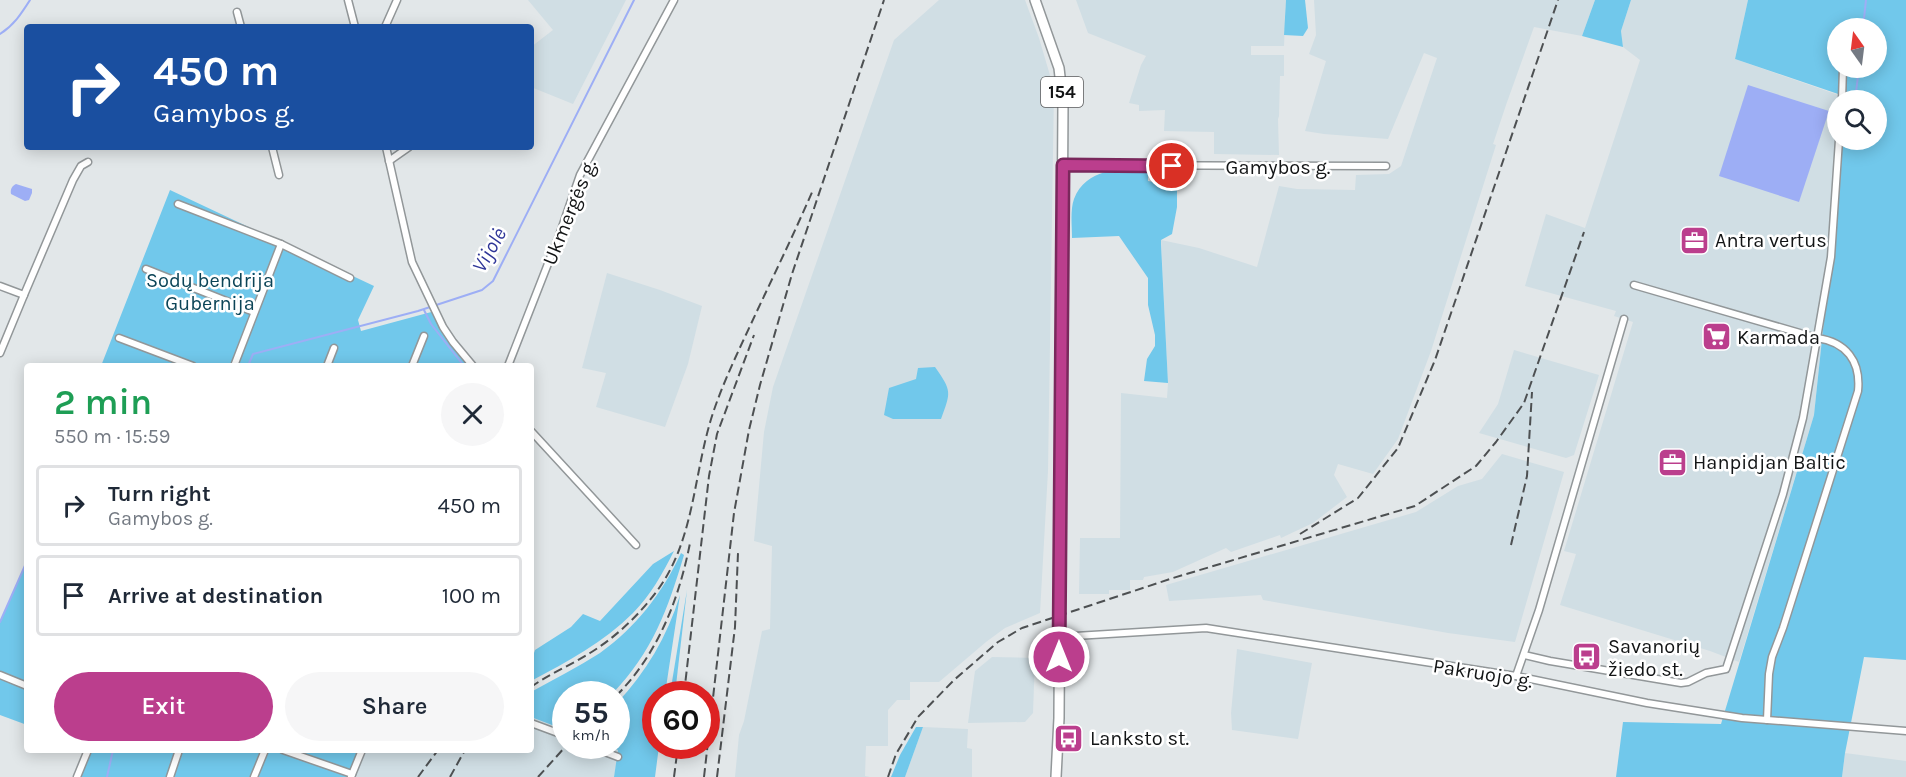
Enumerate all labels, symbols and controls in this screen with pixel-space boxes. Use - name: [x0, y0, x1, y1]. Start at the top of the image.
- north arrow: [1827, 18, 1887, 78]
- map controls: [1827, 18, 1887, 150]
- text: 450 m: [153, 46, 279, 96]
- icon: right: [54, 48, 132, 126]
- road number: 154: [1041, 77, 1083, 107]
- button: search: [1827, 90, 1887, 150]
- text: Gamybos g.: [153, 97, 295, 129]
- pin: [1146, 140, 1197, 191]
- icon: arrive: [1155, 149, 1188, 182]
- street label: Ukmergės g.: [538, 156, 601, 268]
- street label: Gamybos g.: [1226, 156, 1330, 179]
- water label: Vijolė: [467, 223, 511, 277]
- office icon: Antra vertus: [1678, 224, 1710, 256]
- place label: Antra vertus: [1715, 229, 1827, 252]
- park label: Sodų bendrija Gubernija: [146, 269, 274, 315]
- supermarket icon: Karmada: [1700, 321, 1732, 353]
- place label: Karmada: [1737, 326, 1820, 349]
- text: 2 min: [54, 381, 152, 423]
- button: close: [441, 383, 504, 446]
- text: 550 m · 15:59: [54, 425, 170, 448]
- office icon: Hanpidjan Baltic: [1656, 446, 1688, 478]
- place label: Hanpidjan Baltic: [1693, 451, 1846, 474]
- text: Turn right: [108, 481, 211, 507]
- icon: right: [57, 489, 90, 522]
- text: 450 m: [437, 493, 501, 519]
- text: Gamybos g.: [108, 507, 213, 530]
- icon: arrive: [57, 579, 90, 612]
- text: Arrive at destination: [108, 583, 323, 609]
- text: 100 m: [442, 583, 501, 609]
- position arrow: [1027, 625, 1091, 689]
- place label: Savanorių žiedo st.: [1608, 635, 1700, 681]
- bus stop icon: Savanorių žiedo st.: [1571, 641, 1603, 673]
- street label: Pakruojo g.: [1432, 654, 1534, 693]
- button: Exit: [54, 672, 273, 741]
- button: Share: [285, 672, 504, 741]
- speed limit sign: 60: [642, 681, 720, 759]
- text: 55: [574, 695, 608, 731]
- bus stop icon: Lanksto st.: [1053, 722, 1085, 754]
- text: km/h: [572, 726, 610, 744]
- place label: Lanksto st.: [1090, 727, 1189, 750]

